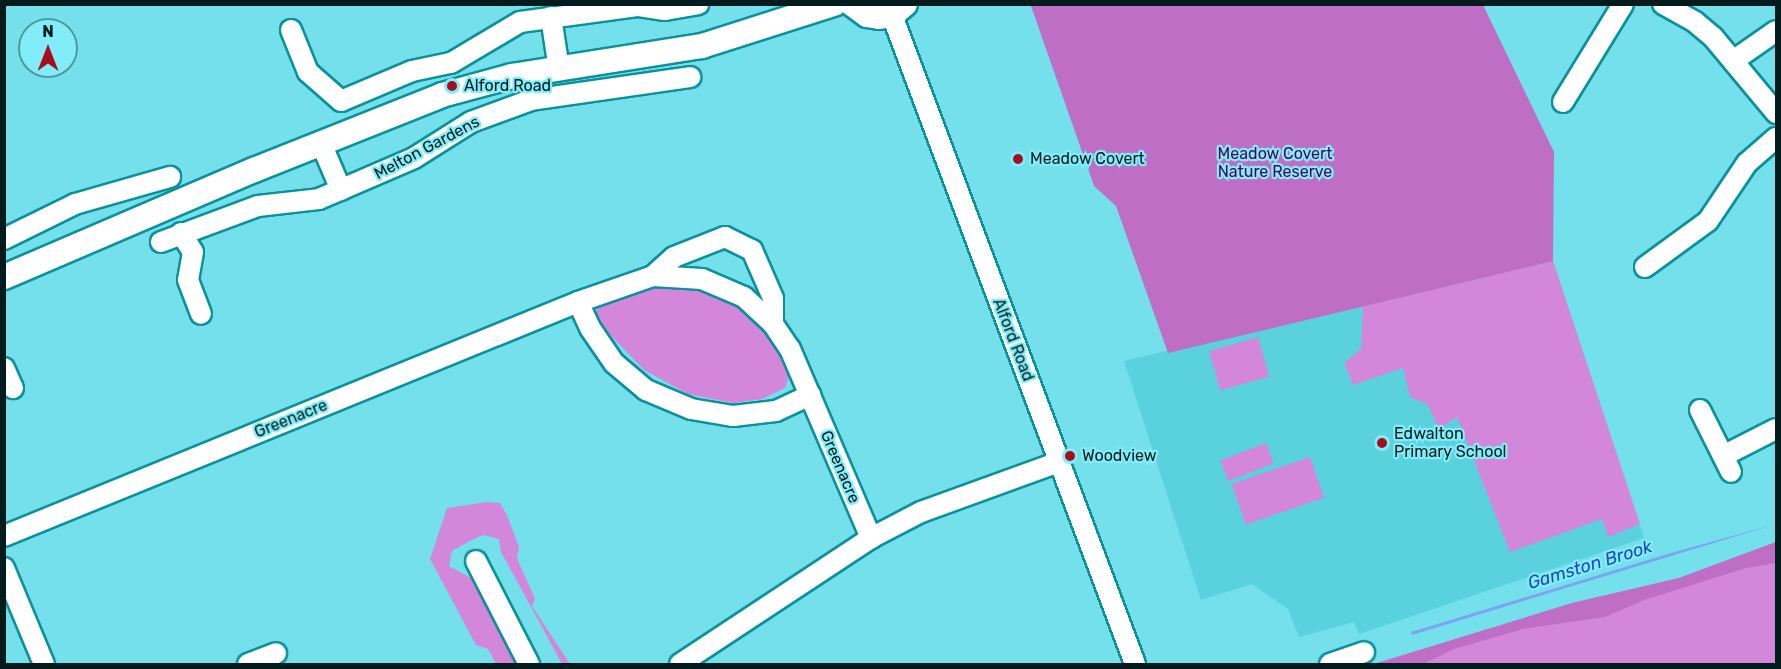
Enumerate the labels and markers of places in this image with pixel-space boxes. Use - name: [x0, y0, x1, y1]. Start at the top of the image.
- place label: Alford Road: [464, 76, 551, 96]
- marker: Alford Road: [445, 79, 459, 93]
- place label: Meadow Covert: [1030, 149, 1145, 169]
- marker: Meadow Covert: [1011, 152, 1025, 166]
- place label: Edwalton Primary School: [1394, 424, 1507, 462]
- marker: Edwalton Primary School: [1375, 436, 1389, 450]
- place label: Woodview: [1082, 446, 1157, 466]
- marker: Woodview: [1063, 449, 1077, 463]

